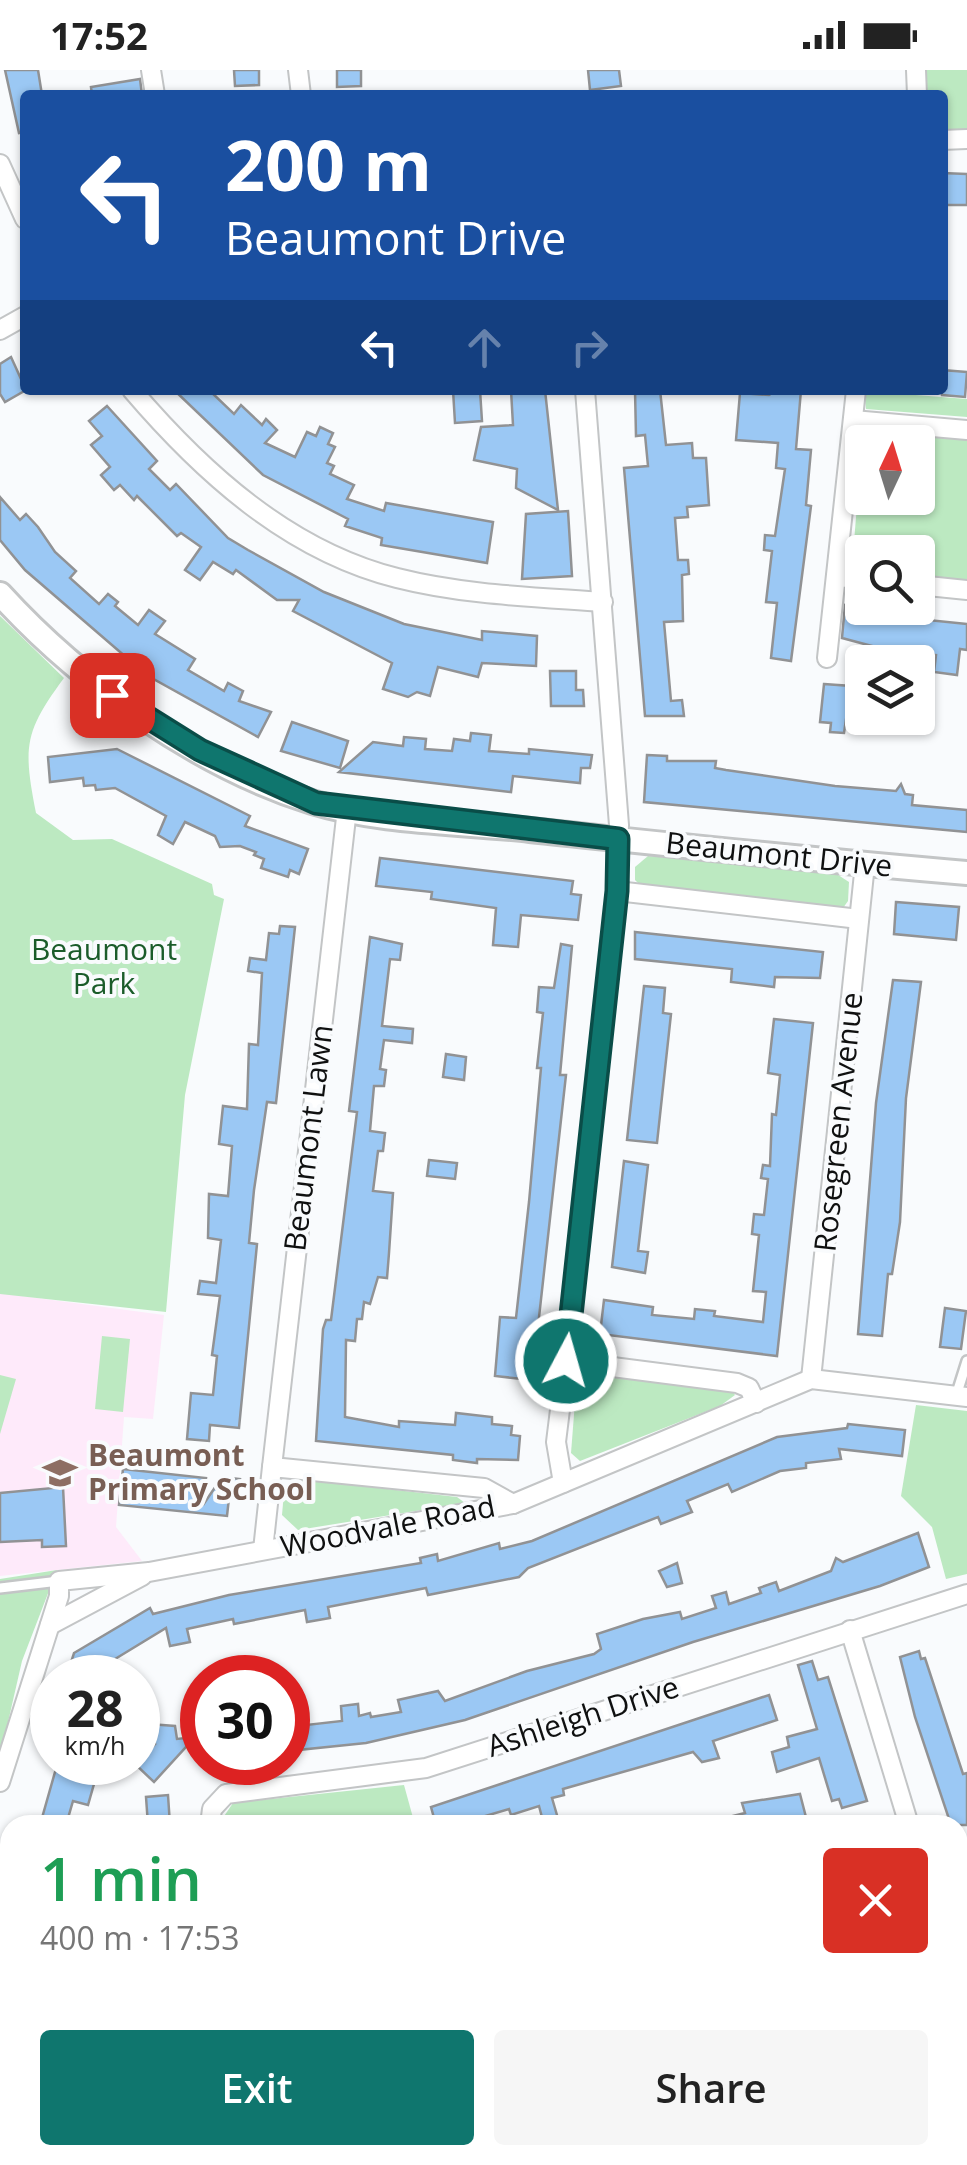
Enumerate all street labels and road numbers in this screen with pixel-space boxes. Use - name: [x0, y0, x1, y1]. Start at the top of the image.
- street label: Beaumont Drive: [664, 821, 894, 886]
- street label: Rosegreen Avenue: [804, 990, 872, 1254]
- street label: Beaumont Lawn: [273, 1022, 342, 1253]
- street label: Woodvale Road: [277, 1485, 498, 1566]
- street label: Ashleigh Drive: [481, 1665, 684, 1766]

